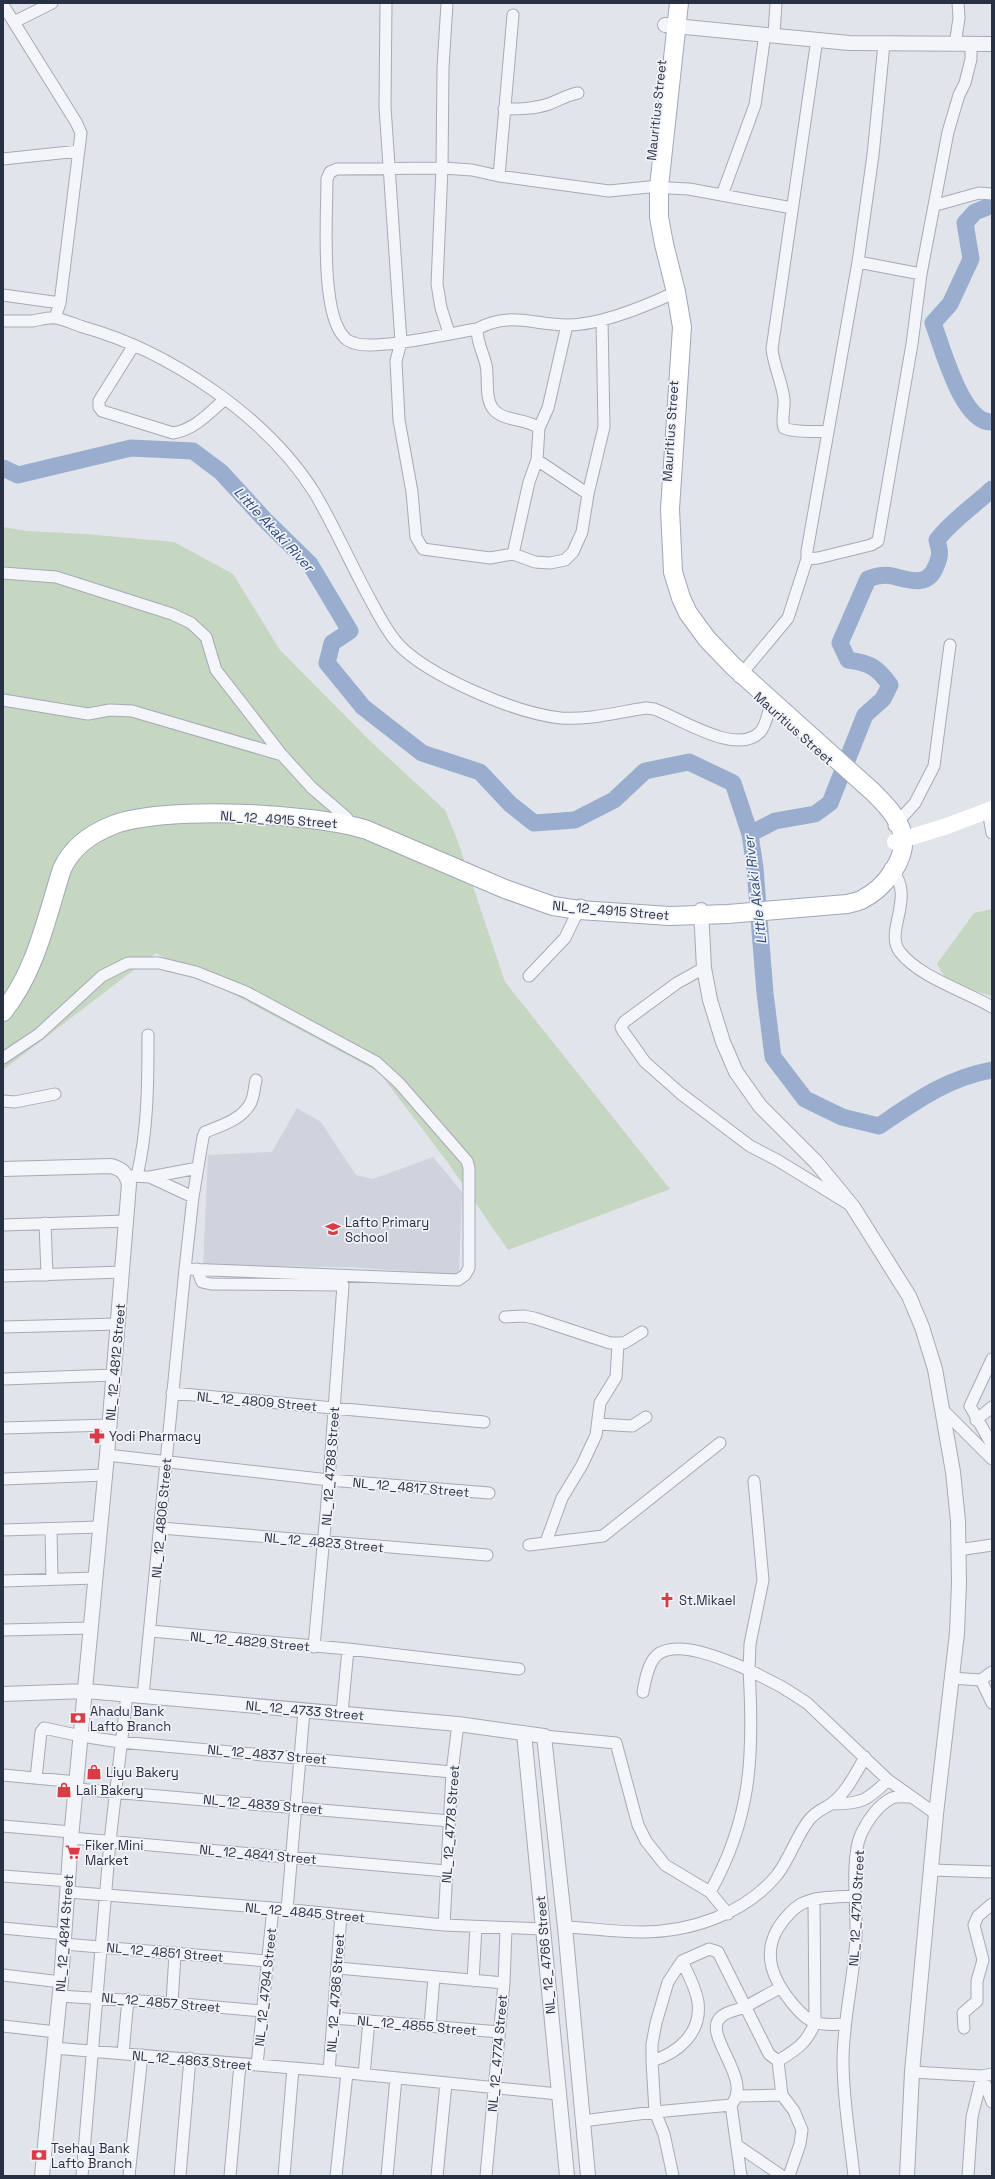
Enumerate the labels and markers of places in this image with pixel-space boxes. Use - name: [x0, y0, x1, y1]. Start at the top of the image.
- place label: Lafto Primary School: [345, 1214, 429, 1246]
- school or university icon: Lafto Primary School: [324, 1220, 342, 1238]
- pharmacy icon: Yodi Pharmacy: [88, 1427, 106, 1445]
- place label: Yodi Pharmacy: [109, 1428, 201, 1445]
- church icon: St.Mikael: [658, 1591, 676, 1609]
- place label: St.Mikael: [679, 1592, 736, 1609]
- place label: Ahadu Bank Lafto Branch: [90, 1703, 171, 1735]
- bank icon: Ahadu Bank Lafto Branch: [69, 1709, 87, 1727]
- shop icon: Liyu Bakery: [85, 1763, 103, 1781]
- place label: Liyu Bakery: [106, 1764, 179, 1781]
- shop icon: Lali Bakery: [55, 1781, 73, 1799]
- place label: Lali Bakery: [76, 1782, 144, 1799]
- place label: Fiker Mini Market: [85, 1837, 143, 1869]
- supermarket icon: Fiker Mini Market: [64, 1843, 82, 1861]
- place label: Tsehay Bank Lafto Branch: [51, 2140, 132, 2172]
- bank icon: Tsehay Bank Lafto Branch: [30, 2146, 48, 2164]

